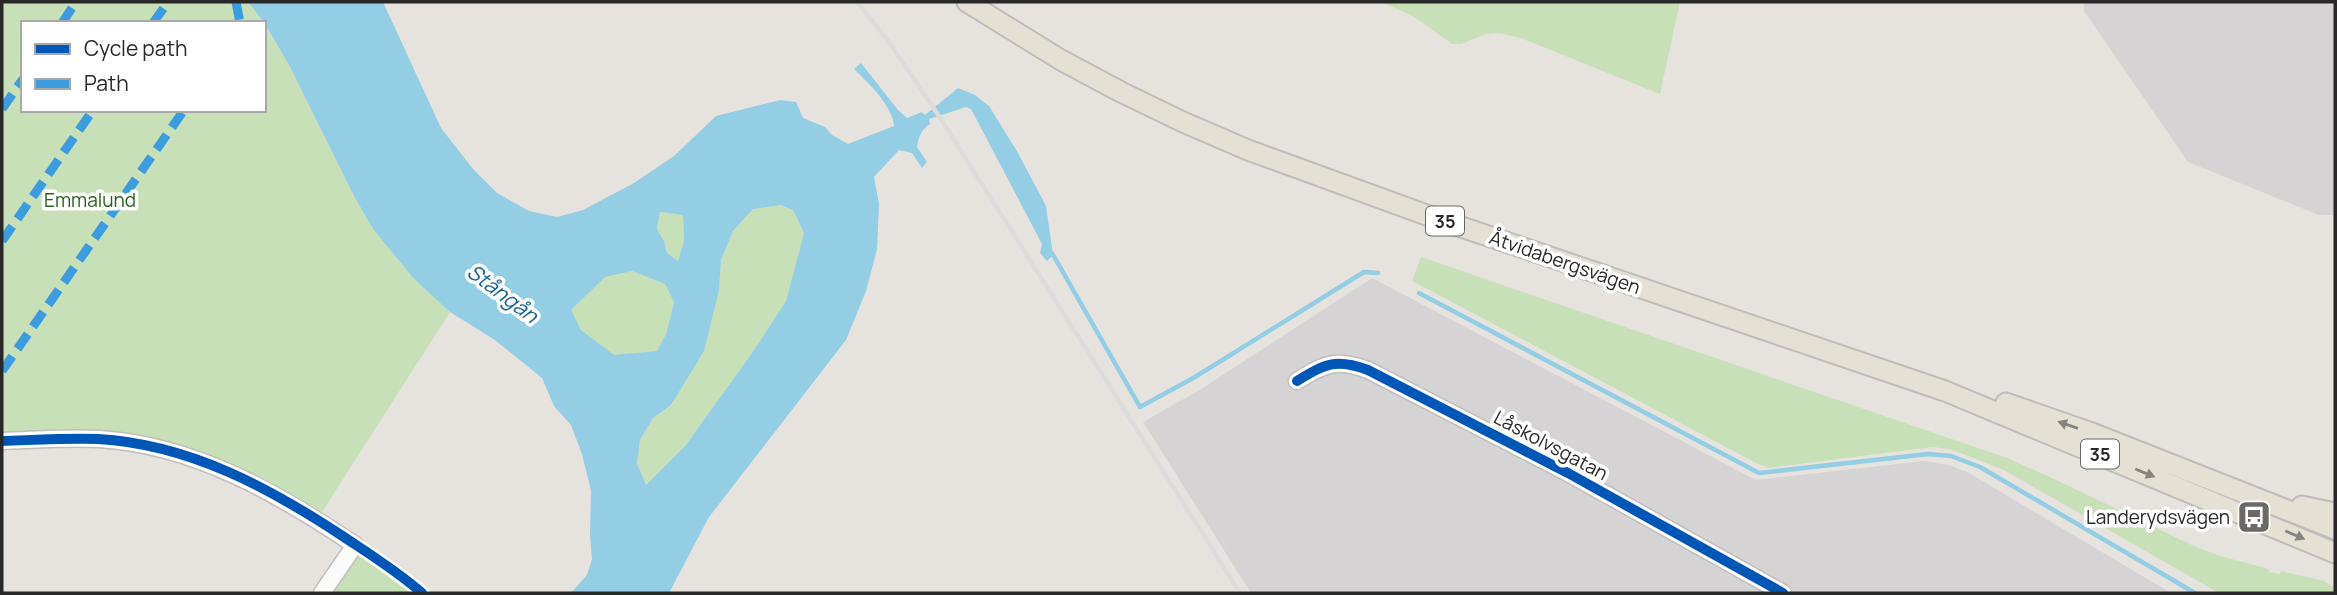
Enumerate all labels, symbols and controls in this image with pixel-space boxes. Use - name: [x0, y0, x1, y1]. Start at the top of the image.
- legend: [21, 21, 266, 112]
- text: Cycle path: [84, 34, 187, 62]
- text: Path: [84, 69, 129, 97]
- park label: Emmalund: [44, 187, 136, 213]
- road number: 35: [1426, 206, 1464, 236]
- street label: Åtvidabergsvägen: [1486, 224, 1644, 300]
- water label: Stångån: [462, 257, 545, 330]
- street label: Låskolvsgatan: [1489, 404, 1613, 486]
- one-way arrow: [2058, 419, 2079, 430]
- road number: 35: [2081, 440, 2119, 468]
- one-way arrow: [2134, 467, 2155, 478]
- bus stop icon: Landerydsvägen: [2235, 498, 2273, 536]
- place label: Landerydsvägen: [2086, 504, 2230, 530]
- one-way arrow: [2285, 529, 2306, 540]

